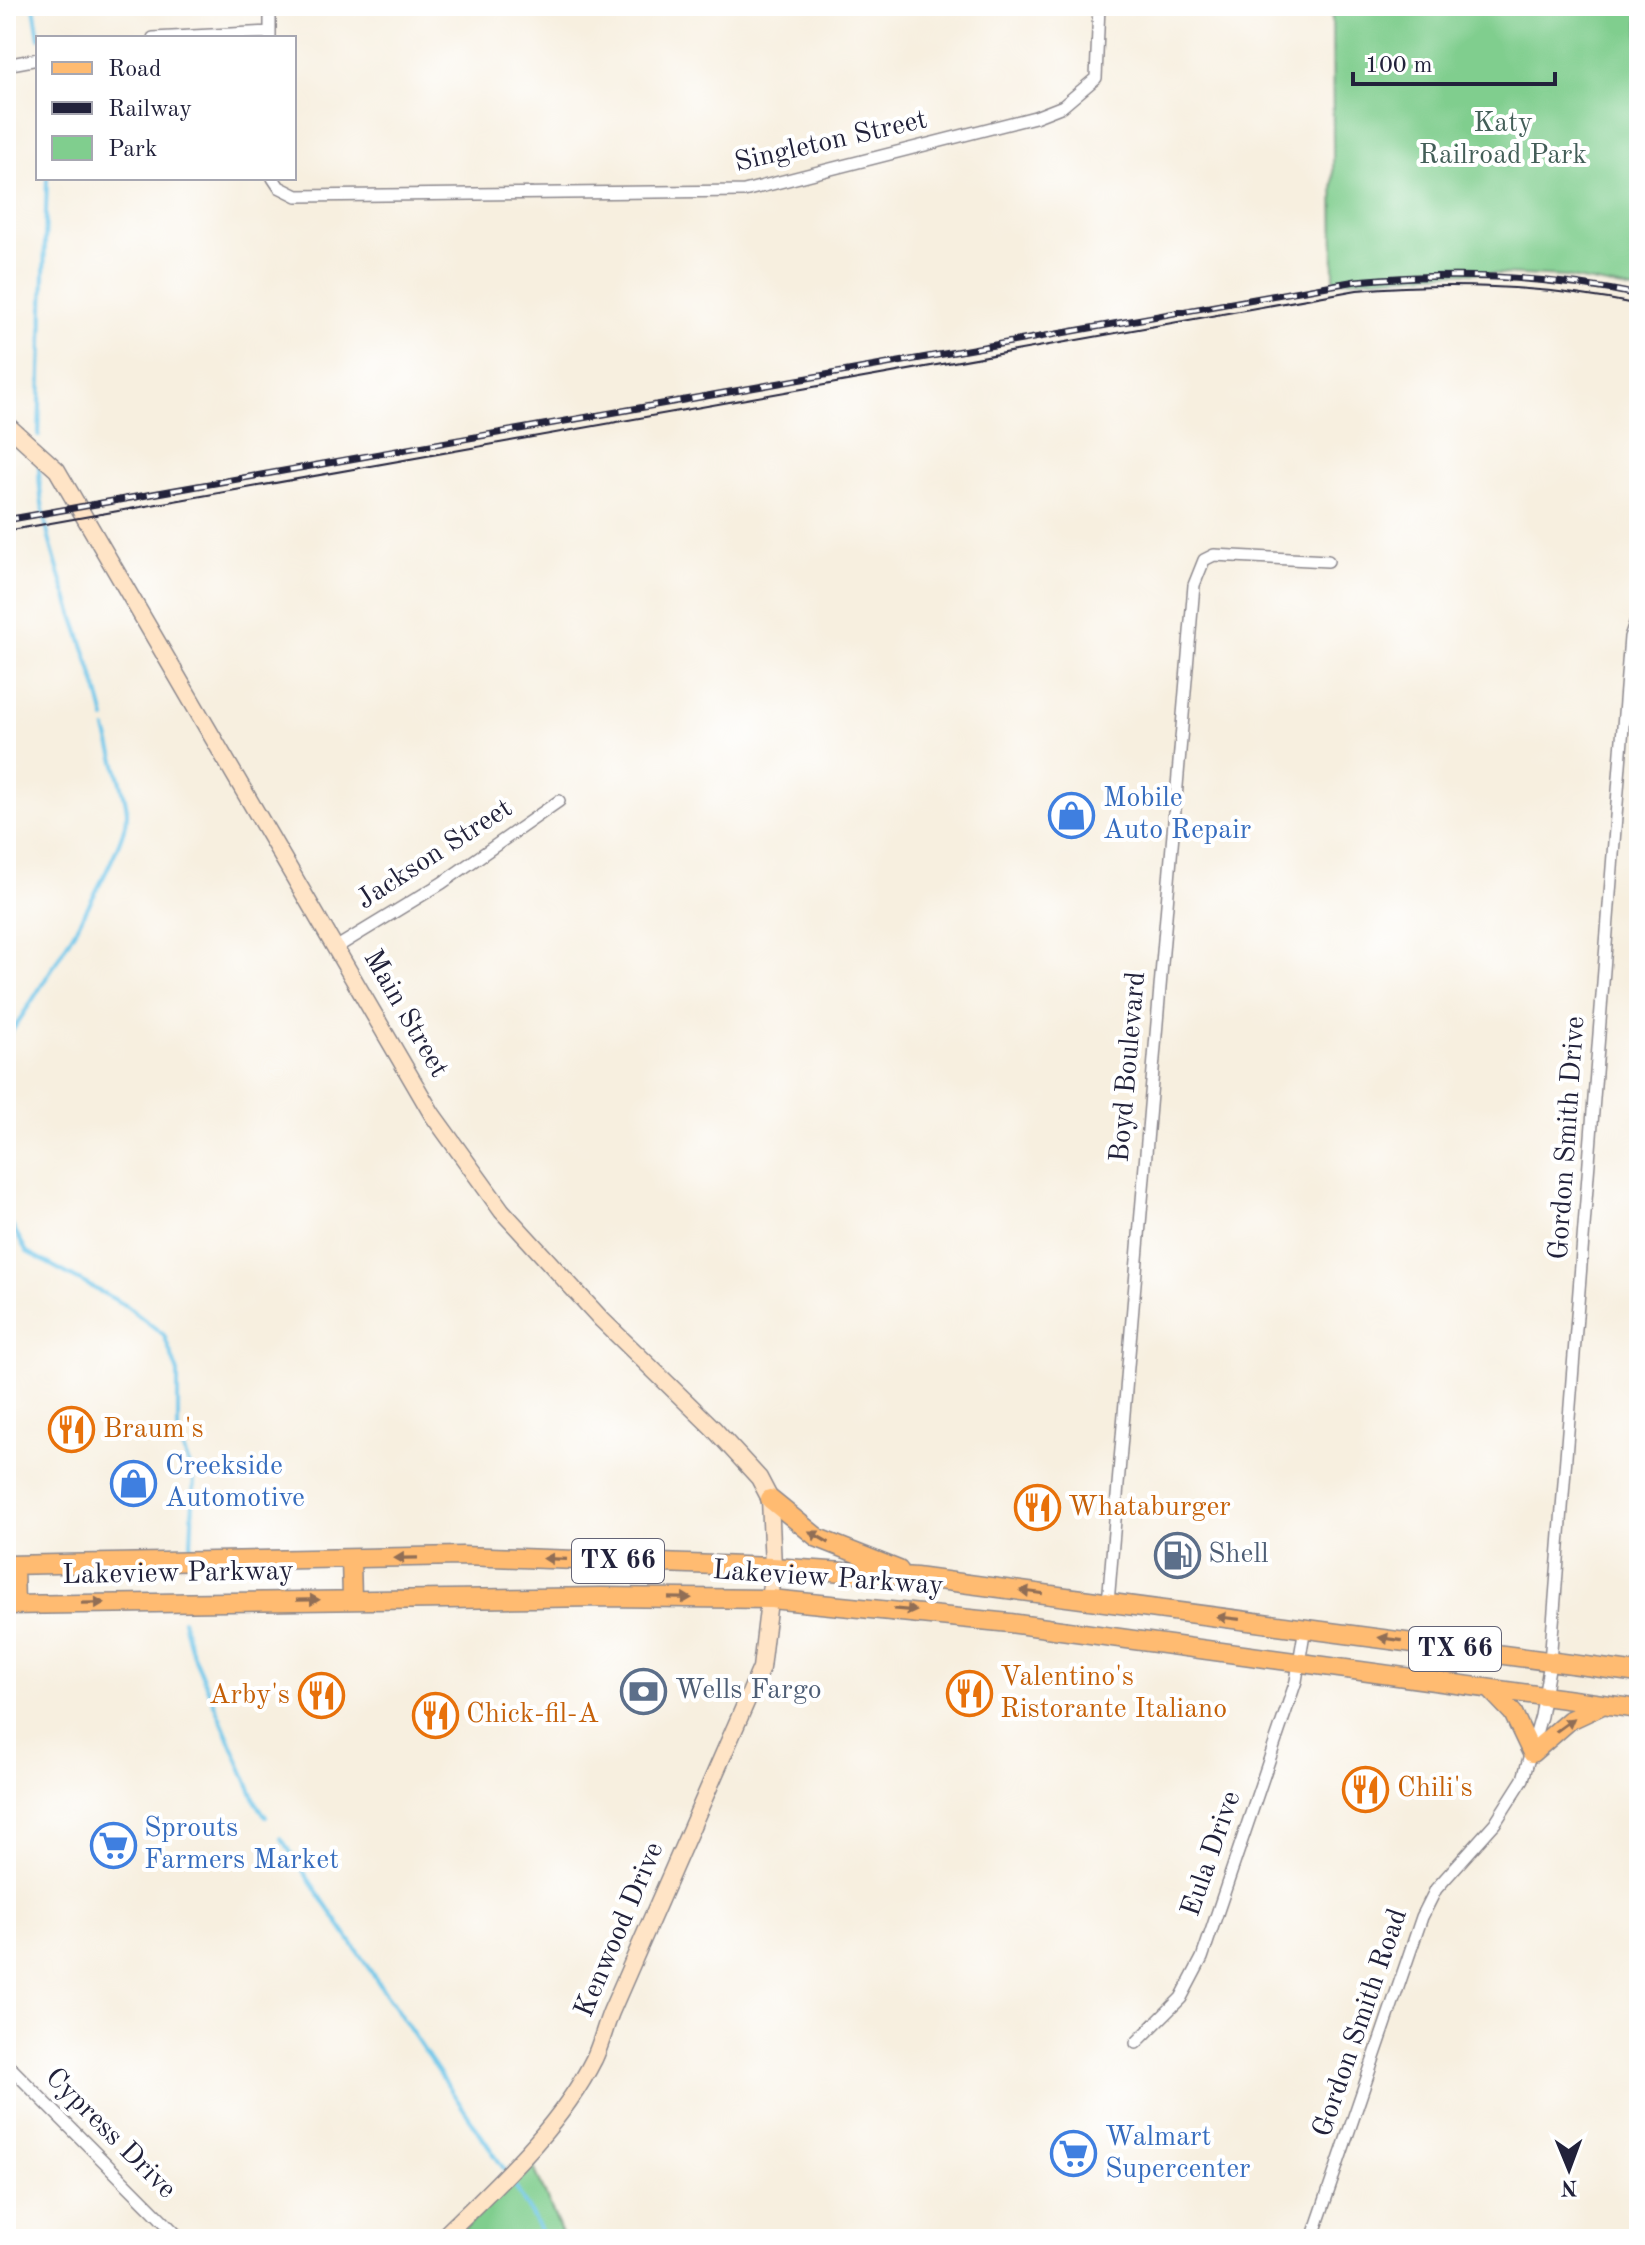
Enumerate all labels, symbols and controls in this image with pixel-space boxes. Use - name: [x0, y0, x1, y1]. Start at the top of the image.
- legend: [36, 36, 296, 180]
- scale bar: [1353, 36, 1555, 86]
- text: 100 m: [1365, 54, 1433, 78]
- text: Road: [108, 58, 161, 82]
- text: Railway: [108, 98, 192, 122]
- street label: Singleton Street: [732, 106, 930, 178]
- park label: Katy Railroad Park: [1419, 110, 1587, 170]
- text: Park: [108, 138, 157, 162]
- place label: Mobile Auto Repair: [1103, 785, 1251, 845]
- shop icon: Mobile Auto Repair: [1048, 791, 1096, 839]
- street label: Jackson Street: [352, 795, 518, 915]
- street label: Main Street: [357, 945, 453, 1083]
- street label: Boyd Boulevard: [1107, 970, 1151, 1164]
- street label: Gordon Smith Drive: [1546, 1015, 1590, 1261]
- restaurant icon: Braum's: [48, 1406, 96, 1454]
- place label: Braum's: [103, 1416, 204, 1444]
- place label: Creekside Automotive: [165, 1453, 305, 1513]
- shop icon: Creekside Automotive: [110, 1459, 158, 1507]
- restaurant icon: Whataburger: [1013, 1484, 1061, 1532]
- place label: Whataburger: [1068, 1494, 1231, 1522]
- one-way arrow: [807, 1530, 830, 1544]
- fuel station icon: Shell: [1153, 1531, 1201, 1579]
- road number: TX 66: [572, 1539, 664, 1583]
- place label: Shell: [1208, 1541, 1269, 1569]
- one-way arrow: [393, 1551, 419, 1564]
- one-way arrow: [542, 1552, 567, 1565]
- street label: Lakeview Parkway: [711, 1557, 945, 1601]
- street label: Lakeview Parkway: [62, 1558, 294, 1590]
- one-way arrow: [1018, 1585, 1043, 1598]
- one-way arrow: [668, 1592, 693, 1604]
- one-way arrow: [296, 1594, 321, 1606]
- one-way arrow: [81, 1597, 106, 1609]
- one-way arrow: [893, 1604, 918, 1617]
- one-way arrow: [1215, 1611, 1240, 1624]
- road number: TX 66: [1409, 1627, 1501, 1671]
- one-way arrow: [1377, 1632, 1402, 1645]
- place label: Valentino's Ristorante Italiano: [1000, 1664, 1227, 1724]
- bank icon: Wells Fargo: [620, 1667, 668, 1715]
- restaurant icon: Valentino's Ristorante Italiano: [945, 1670, 993, 1718]
- restaurant icon: Arby's: [297, 1672, 345, 1720]
- place label: Wells Fargo: [675, 1677, 822, 1705]
- place label: Arby's: [209, 1682, 290, 1710]
- restaurant icon: Chick-fil-A: [411, 1691, 459, 1739]
- place label: Chick-fil-A: [466, 1701, 599, 1729]
- one-way arrow: [1554, 1718, 1575, 1733]
- restaurant icon: Chili's: [1342, 1765, 1390, 1813]
- place label: Chili's: [1397, 1775, 1473, 1803]
- street label: Eula Drive: [1177, 1788, 1247, 1920]
- place label: Sprouts Farmers Market: [144, 1815, 339, 1875]
- supermarket icon: Sprouts Farmers Market: [89, 1821, 137, 1869]
- street label: Kenwood Drive: [571, 1838, 669, 2022]
- street label: Gordon Smith Road: [1309, 1905, 1413, 2141]
- street label: Cypress Drive: [39, 2063, 181, 2205]
- place label: Walmart Supercenter: [1105, 2124, 1251, 2184]
- north arrow: [1529, 2129, 1609, 2209]
- supermarket icon: Walmart Supercenter: [1050, 2130, 1098, 2178]
- text: N: [1561, 2176, 1578, 2198]

